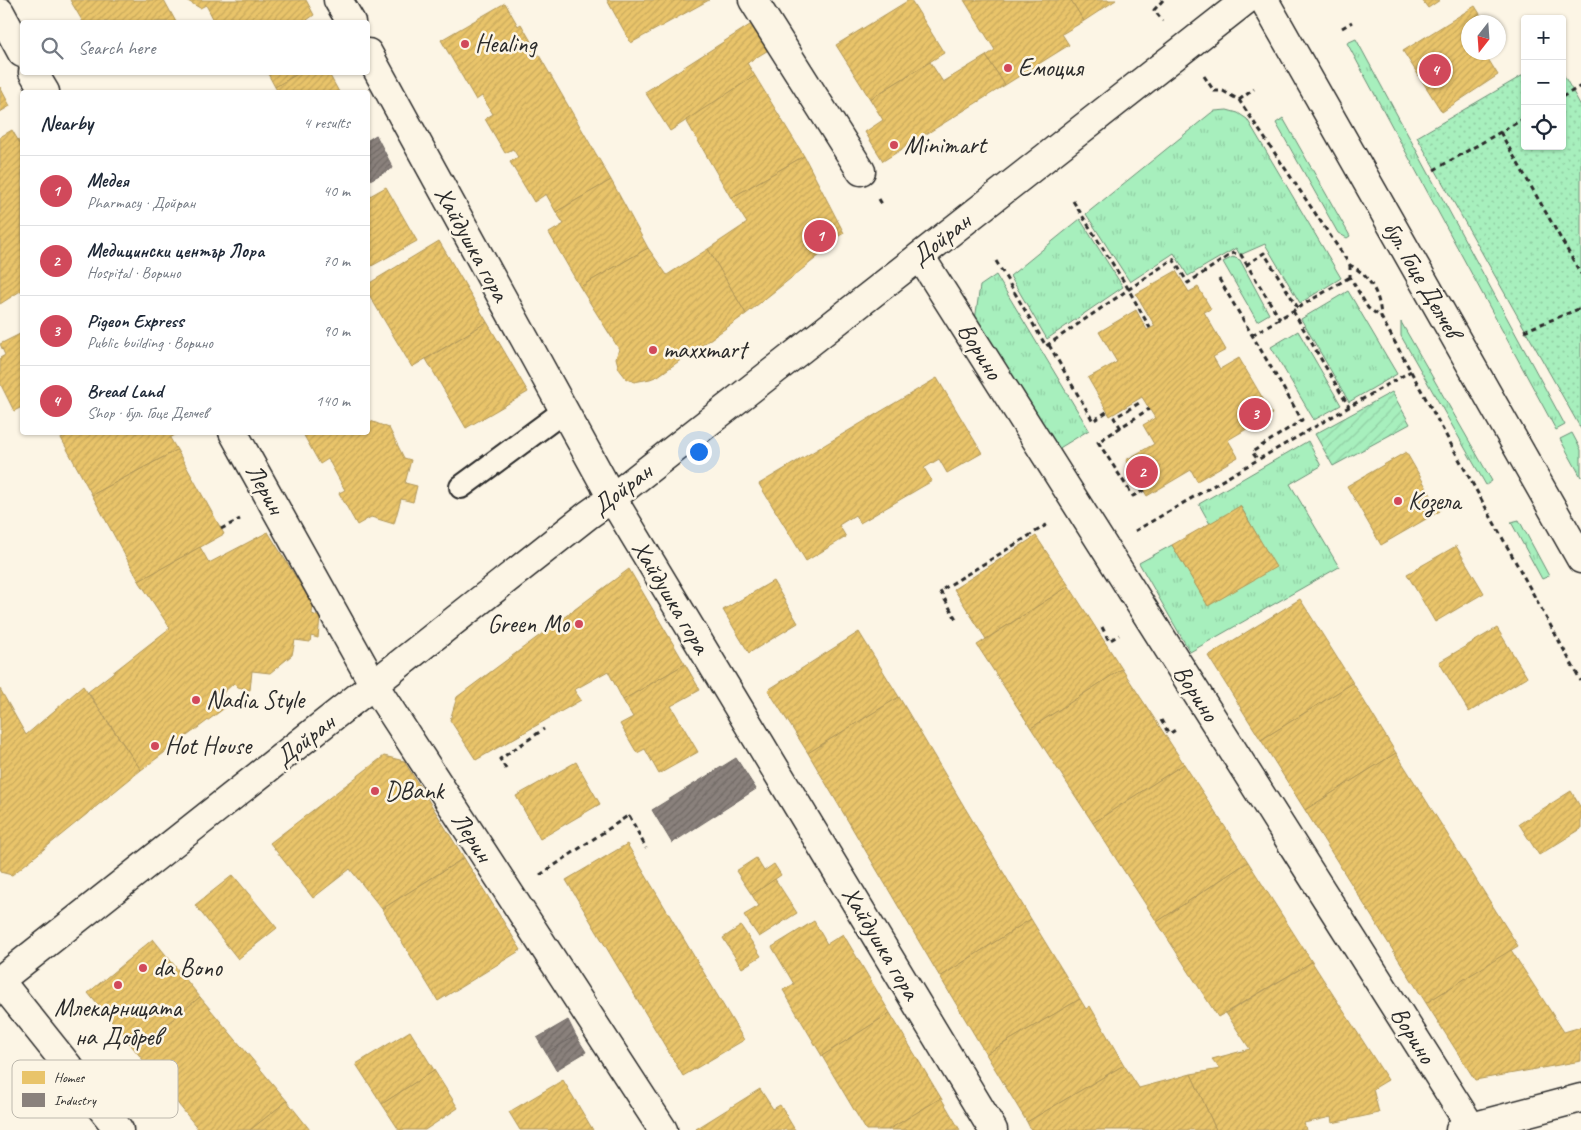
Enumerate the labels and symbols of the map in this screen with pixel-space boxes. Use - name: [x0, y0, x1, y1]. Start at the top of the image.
- north arrow: [1461, 15, 1506, 60]
- place label: Healing: [475, 28, 538, 60]
- marker: Healing: [459, 38, 471, 50]
- pin: 4: [1419, 51, 1451, 89]
- place label: Емоция: [1018, 52, 1085, 84]
- marker: Емоция: [1002, 62, 1014, 74]
- place label: Minimart: [904, 129, 988, 161]
- marker: Minimart: [888, 139, 900, 151]
- street label: Хайдушка гора: [427, 181, 518, 309]
- street label: Дойран: [905, 204, 979, 272]
- street label: бул. Гоце Делчев: [1376, 215, 1471, 349]
- pin: 1: [804, 217, 836, 255]
- street label: Ворино: [950, 317, 1010, 386]
- place label: maxxmart: [663, 334, 750, 366]
- marker: maxxmart: [647, 344, 659, 356]
- pin: 3: [1239, 395, 1271, 433]
- your location: [686, 439, 712, 465]
- pin: 2: [1126, 453, 1158, 491]
- street label: Дойран: [585, 455, 660, 522]
- street label: Лерин: [238, 458, 293, 522]
- place label: Козела: [1408, 485, 1463, 518]
- marker: Козела: [1392, 495, 1404, 507]
- street label: Хайдушка гора: [625, 535, 718, 661]
- place label: Green Mo: [487, 608, 570, 640]
- marker: Green Mo: [573, 618, 585, 630]
- street label: Ворино: [1166, 659, 1227, 728]
- place label: Nadia Style: [206, 684, 306, 716]
- marker: Nadia Style: [190, 694, 202, 706]
- street label: Дойран: [269, 705, 343, 773]
- place label: Hot House: [165, 730, 253, 762]
- marker: Hot House: [149, 740, 161, 752]
- place label: DBank: [385, 775, 445, 807]
- marker: DBank: [369, 785, 381, 797]
- street label: Лерин: [444, 806, 501, 870]
- street label: Хайдушка гора: [835, 881, 928, 1007]
- place label: da Bono: [153, 952, 223, 984]
- marker: da Bono: [137, 962, 149, 974]
- marker: Млекарницата на Добрев: [112, 979, 124, 991]
- place label: Млекарницата на Добрев: [54, 992, 184, 1053]
- street label: Ворино: [1383, 1001, 1443, 1070]
- legend: [12, 1060, 178, 1118]
- text: Homes: [54, 1069, 85, 1086]
- text: Industry: [54, 1092, 97, 1109]

